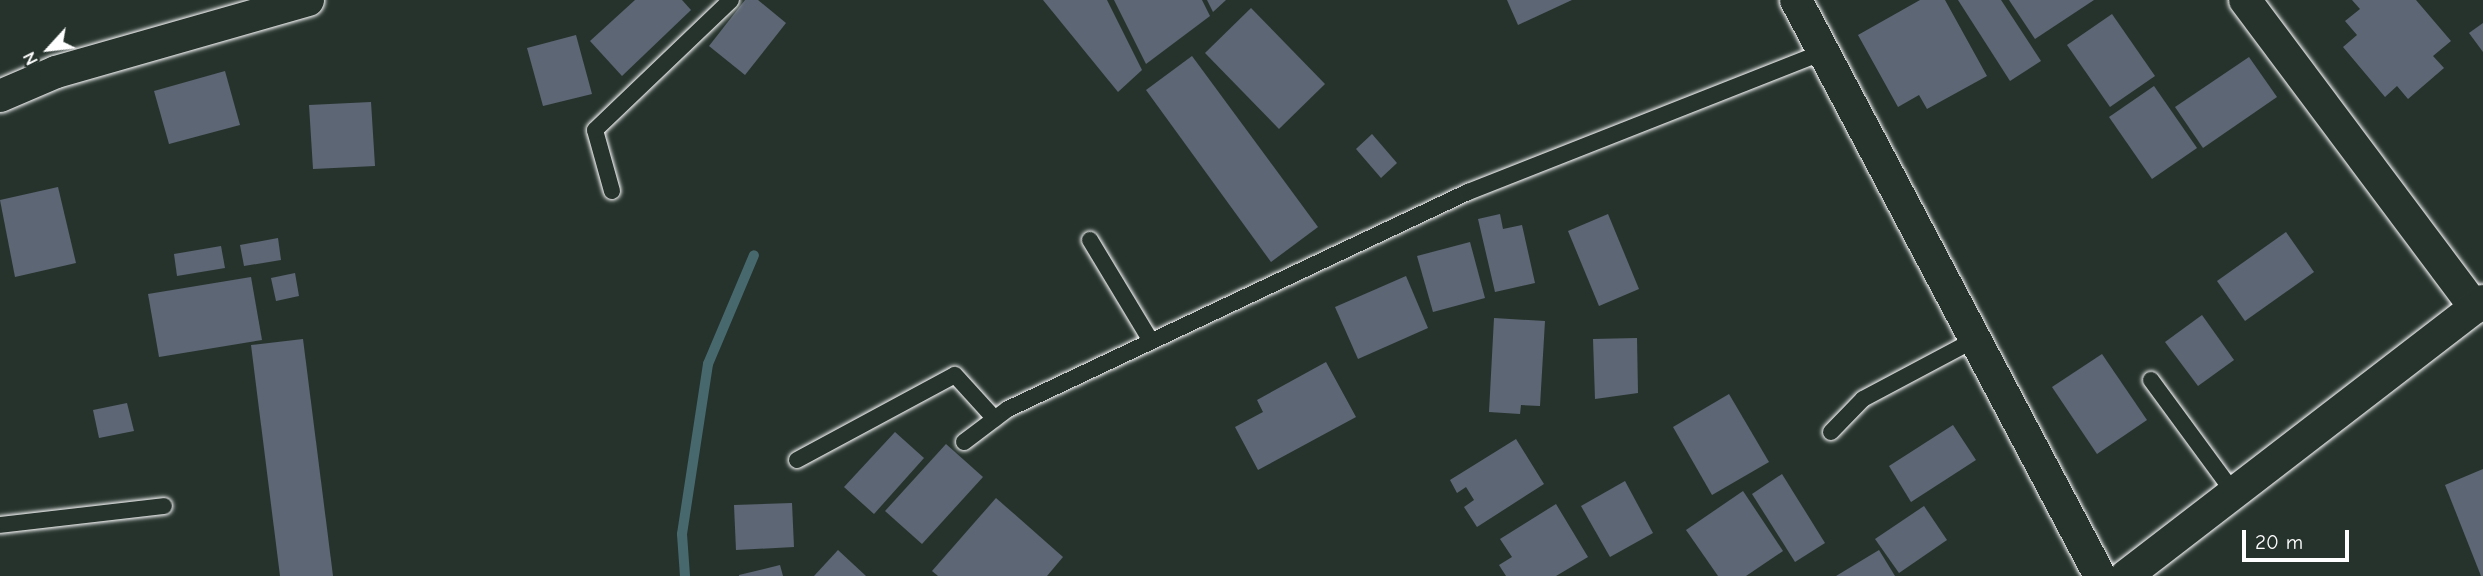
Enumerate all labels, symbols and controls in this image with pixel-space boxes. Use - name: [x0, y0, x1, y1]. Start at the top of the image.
- north arrow: [14, 14, 84, 84]
- text: N: [18, 48, 43, 69]
- scale bar: [2245, 516, 2352, 560]
- text: 20 m: [2255, 530, 2303, 554]

